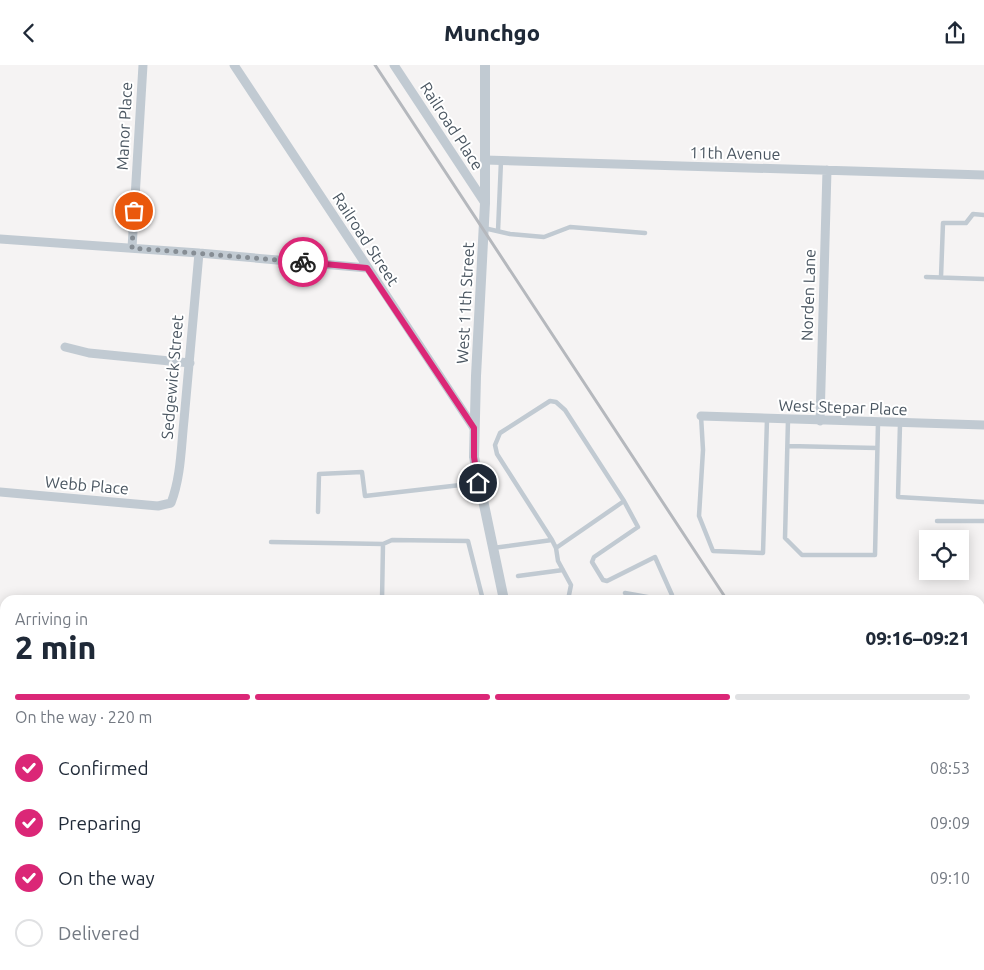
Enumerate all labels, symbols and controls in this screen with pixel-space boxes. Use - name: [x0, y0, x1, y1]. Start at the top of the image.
- icon: back: [15, 19, 43, 47]
- icon: share: [941, 19, 969, 47]
- text: Munchgo: [444, 20, 540, 45]
- street label: Railroad Place: [417, 79, 487, 173]
- street label: Manor Place: [113, 81, 135, 171]
- street label: 11th Avenue: [689, 143, 781, 163]
- street label: Railroad Street: [329, 189, 403, 290]
- pin: [113, 190, 155, 232]
- icon: bag: [120, 197, 148, 225]
- courier: [278, 237, 328, 287]
- street label: West 11th Street: [453, 241, 477, 364]
- icon: bike: [289, 248, 317, 276]
- street label: Norden Lane: [797, 249, 819, 341]
- street label: Sedgewick Street: [158, 313, 186, 440]
- street label: West Stepar Place: [778, 396, 908, 418]
- pin: [457, 462, 499, 504]
- icon: home: [464, 469, 492, 497]
- street label: Webb Place: [44, 472, 130, 498]
- map controls: [919, 530, 969, 580]
- button: locate: [919, 530, 969, 580]
- text: Arriving in: [15, 610, 88, 628]
- text: 09:16–09:21: [865, 627, 970, 649]
- text: 2 min: [15, 629, 96, 665]
- text: On the way · 220 m: [15, 708, 152, 726]
- icon: check: [15, 754, 43, 782]
- text: Confirmed: [58, 757, 149, 779]
- text: 08:53: [930, 759, 970, 777]
- icon: check: [15, 809, 43, 837]
- text: Preparing: [58, 812, 142, 834]
- text: 09:09: [930, 814, 970, 832]
- icon: check: [15, 864, 43, 892]
- text: On the way: [58, 867, 155, 889]
- text: 09:10: [930, 869, 970, 887]
- text: Delivered: [58, 922, 140, 944]

